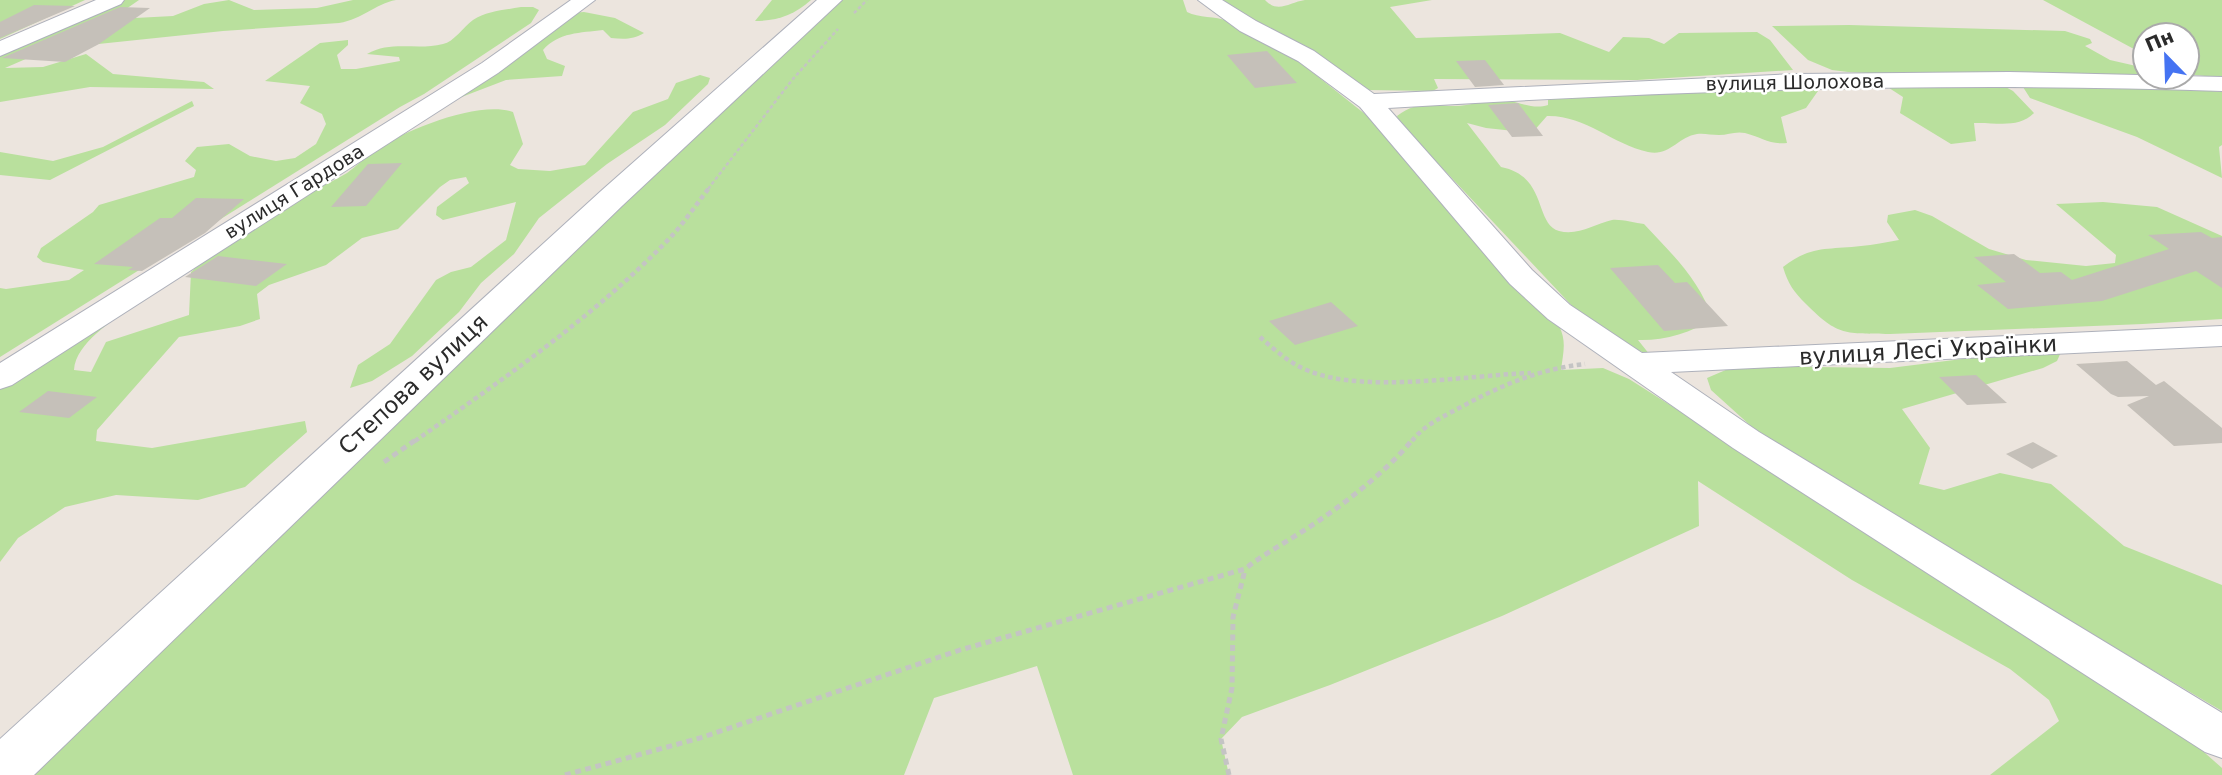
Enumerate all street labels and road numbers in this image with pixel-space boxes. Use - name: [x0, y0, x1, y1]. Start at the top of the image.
- street label: вулиця Шолохова: [1705, 69, 1885, 95]
- street label: вулиця Гардова: [220, 139, 368, 243]
- street label: Степова вулиця: [333, 308, 493, 460]
- street label: вулиця Лесі Українки: [1798, 330, 2058, 370]

